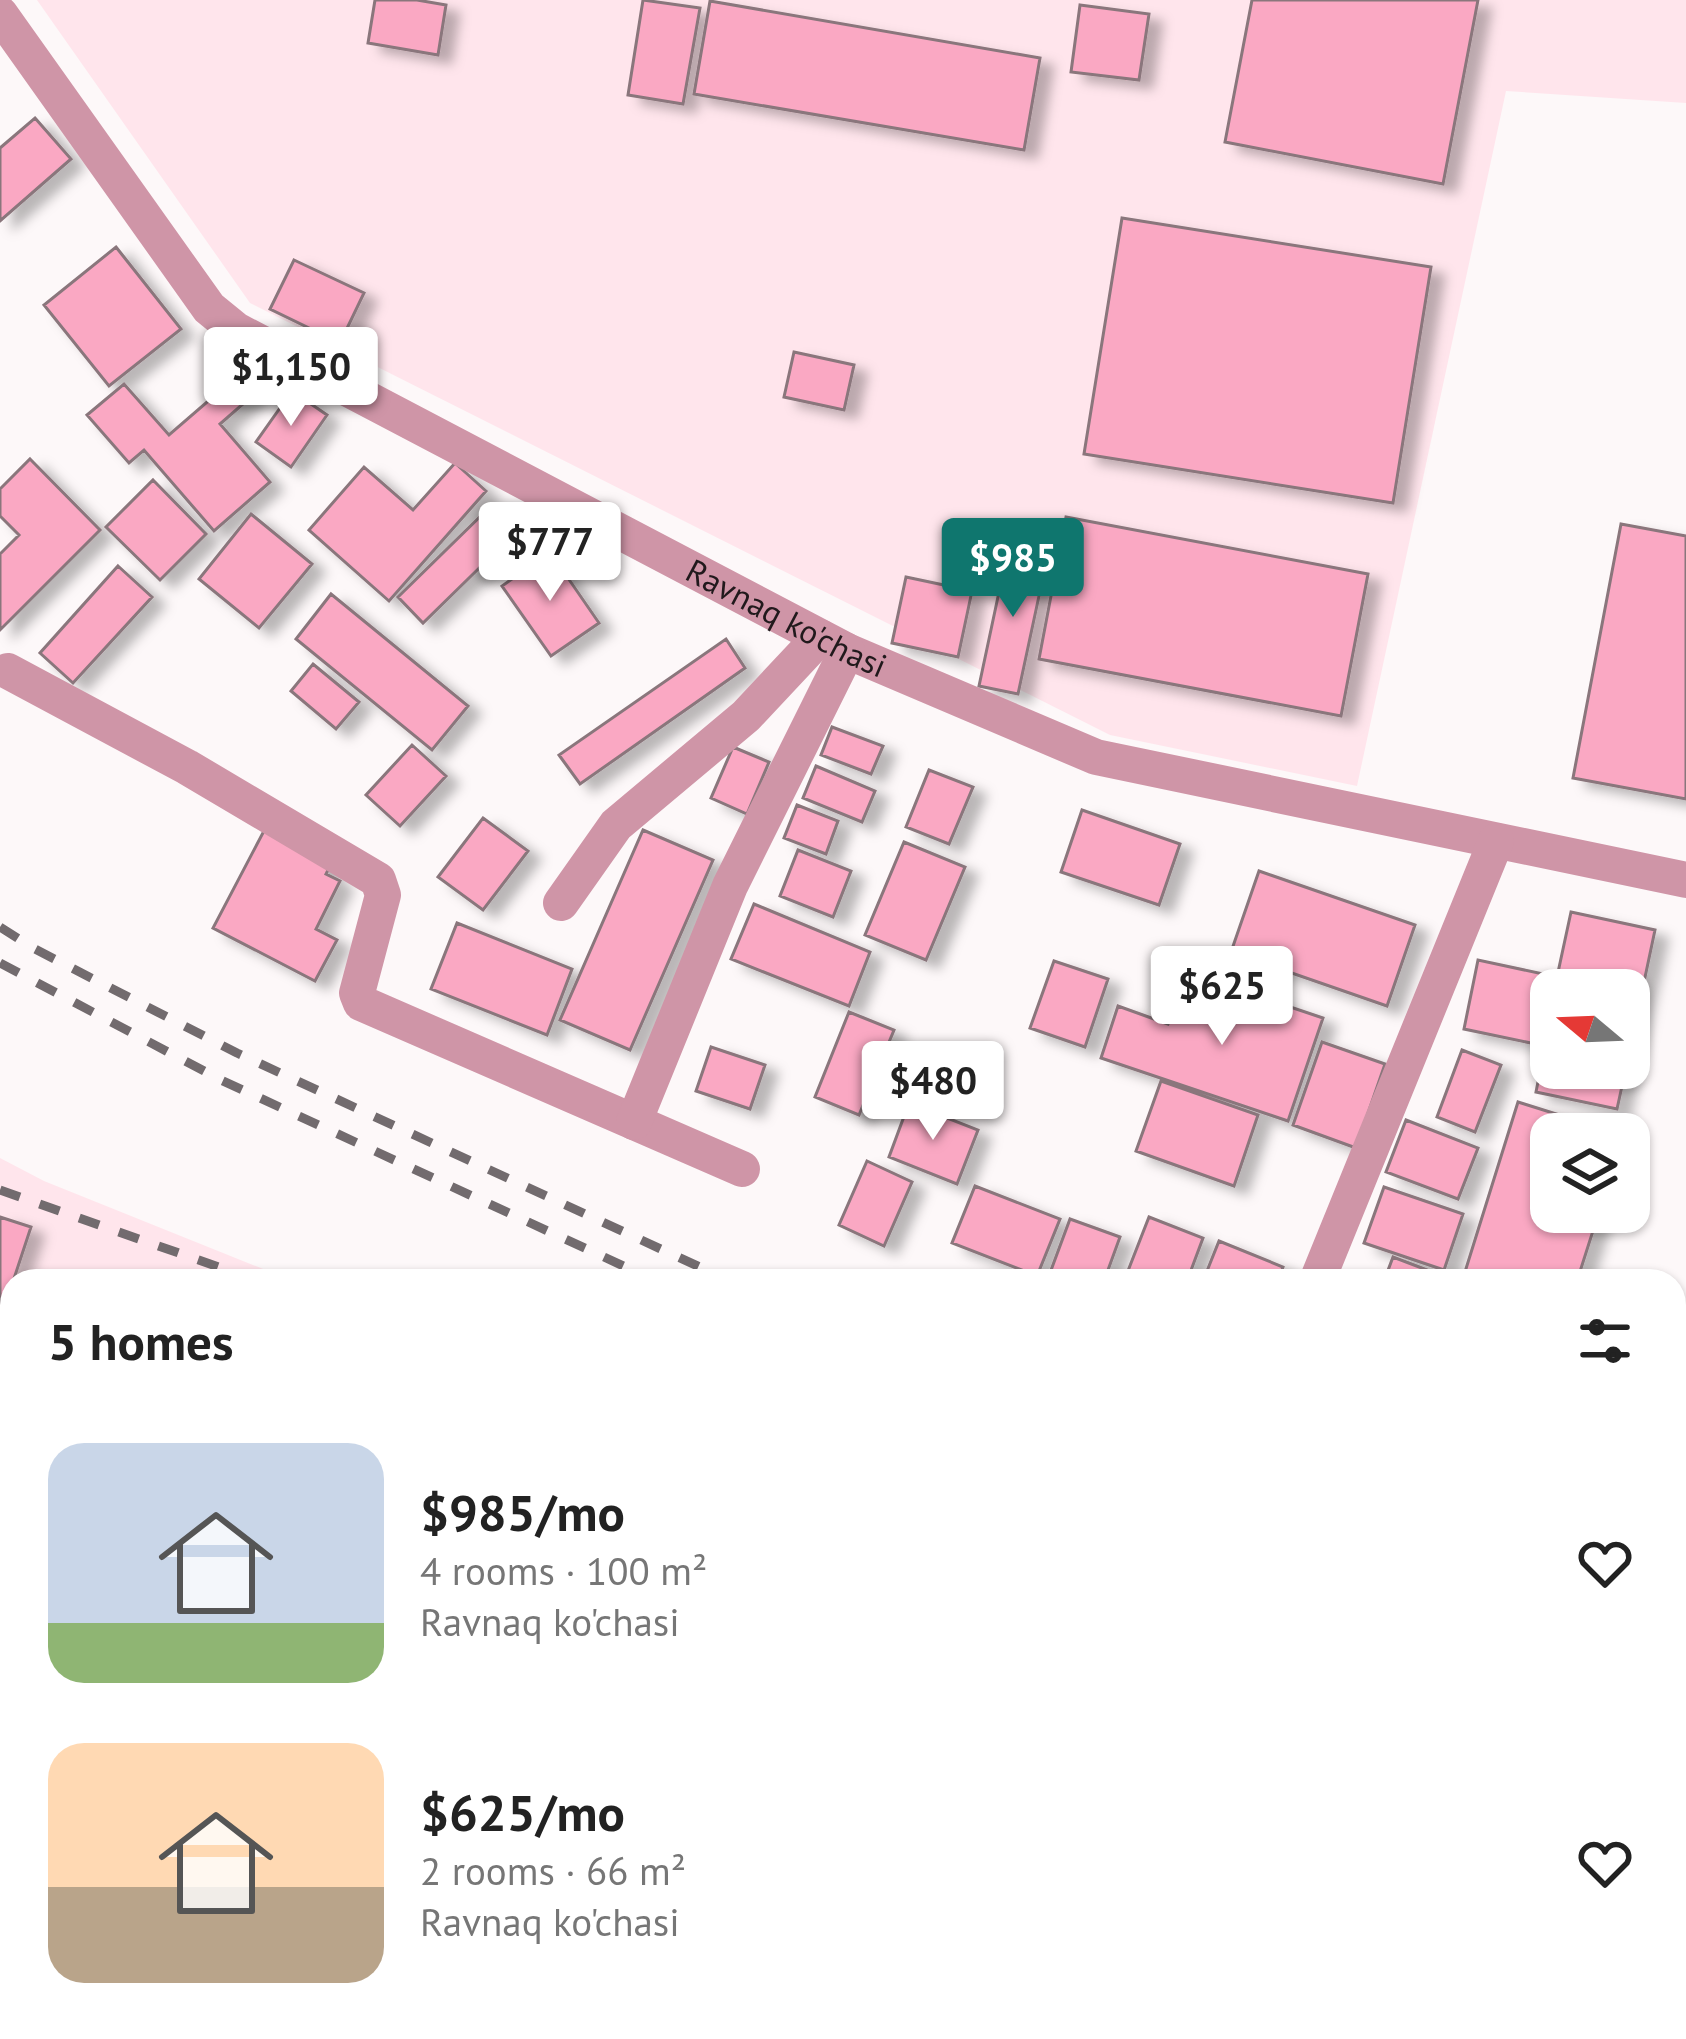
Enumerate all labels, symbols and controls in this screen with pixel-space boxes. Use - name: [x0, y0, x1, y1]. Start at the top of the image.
- pin: $1,150: [193, 327, 389, 429]
- text: $1,150: [231, 340, 351, 391]
- pin: $777: [479, 502, 621, 604]
- text: $777: [506, 515, 594, 566]
- pin: $985: [942, 518, 1084, 620]
- text: $985: [969, 531, 1057, 582]
- street label: Ravnaq ko'chasi: [679, 548, 894, 686]
- pin: $625: [1151, 946, 1293, 1048]
- text: $625: [1178, 959, 1266, 1010]
- north arrow: [1530, 969, 1650, 1089]
- map controls: [1530, 969, 1650, 1233]
- pin: $480: [862, 1041, 1004, 1143]
- text: $480: [889, 1054, 977, 1105]
- button: layers: [1530, 1113, 1650, 1233]
- text: 5 homes: [48, 1308, 234, 1374]
- icon: filters: [1572, 1308, 1638, 1374]
- text: $985/mo: [420, 1479, 625, 1545]
- icon: home: [144, 1491, 288, 1635]
- icon: heart: [1572, 1530, 1638, 1596]
- text: 4 rooms · 100 m²: [420, 1545, 707, 1596]
- text: Ravnaq ko'chasi: [420, 1596, 680, 1647]
- text: $625/mo: [420, 1779, 625, 1845]
- icon: home: [144, 1791, 288, 1935]
- icon: heart: [1572, 1830, 1638, 1896]
- text: 2 rooms · 66 m²: [420, 1845, 686, 1896]
- text: Ravnaq ko'chasi: [420, 1896, 680, 1947]

